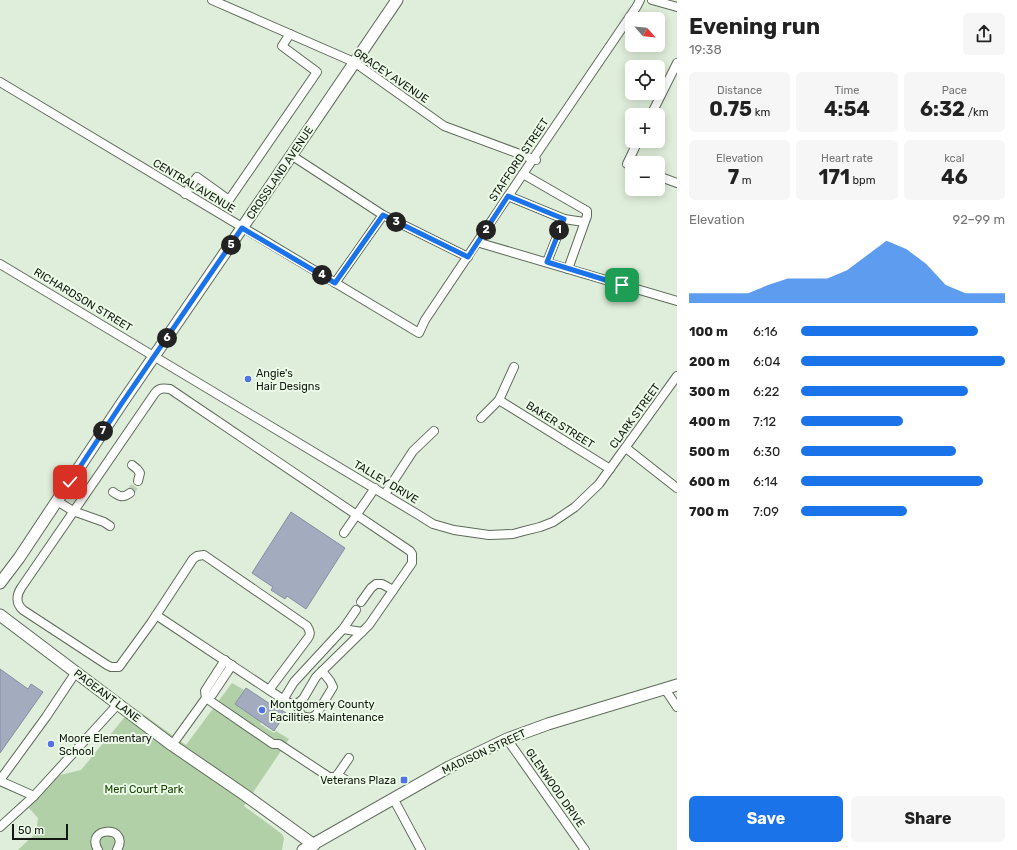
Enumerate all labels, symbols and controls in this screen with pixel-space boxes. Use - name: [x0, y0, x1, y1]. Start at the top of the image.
- north arrow: [625, 12, 665, 52]
- map controls: [625, 12, 665, 196]
- text: Evening run: [689, 13, 820, 40]
- button: share: [963, 13, 1005, 55]
- text: 19:38: [689, 42, 722, 57]
- street label: GRACEY AVENUE: [351, 46, 431, 106]
- button: locate: [625, 60, 665, 100]
- text: Distance: [717, 84, 762, 97]
- text: Time: [835, 84, 859, 97]
- text: Pace: [942, 84, 967, 97]
- text: 0.75: [709, 97, 752, 121]
- text: 4:54: [824, 97, 870, 121]
- text: 6:32: [920, 97, 965, 121]
- text: km: [752, 106, 770, 119]
- text: /km: [965, 106, 989, 119]
- button: +: [625, 108, 665, 148]
- street label: STAFFORD STREET: [486, 115, 552, 204]
- street label: CROSSLAND AVENUE: [244, 124, 316, 222]
- text: Elevation: [716, 152, 763, 165]
- text: Heart rate: [821, 152, 873, 165]
- text: kcal: [944, 152, 964, 165]
- street label: CENTRAL AVENUE: [151, 156, 238, 216]
- button: −: [625, 156, 665, 196]
- text: 7: [728, 165, 739, 189]
- text: 171: [819, 165, 850, 189]
- text: 46: [941, 165, 968, 189]
- text: m: [739, 174, 752, 187]
- text: bpm: [850, 174, 875, 187]
- pin: 3: [386, 212, 406, 232]
- text: Elevation: [689, 212, 745, 227]
- text: 92–99 m: [953, 212, 1005, 227]
- text: 3: [392, 215, 400, 228]
- pin: 2: [476, 220, 496, 240]
- pin: 1: [549, 220, 569, 240]
- text: 2: [482, 223, 490, 236]
- text: 1: [556, 223, 562, 236]
- pin: 5: [221, 235, 241, 255]
- text: 5: [227, 238, 235, 251]
- pin: 4: [312, 265, 332, 285]
- street label: RICHARDSON STREET: [32, 266, 135, 335]
- text: 4: [318, 268, 326, 281]
- pin: [605, 268, 639, 302]
- icon: arrive: [611, 274, 633, 296]
- text: 100 m: [689, 324, 728, 339]
- text: 6:16: [753, 324, 778, 339]
- pin: 6: [157, 328, 177, 348]
- text: 6: [163, 331, 171, 344]
- text: 200 m: [689, 354, 730, 369]
- text: 6:04: [753, 354, 781, 369]
- place label: Angie's Hair Designs: [256, 367, 320, 393]
- marker: Angie's Hair Designs: [243, 374, 253, 384]
- street label: CLARK STREET: [607, 380, 663, 451]
- text: 300 m: [689, 384, 730, 399]
- text: 6:22: [753, 384, 779, 399]
- street label: BAKER STREET: [524, 399, 597, 451]
- text: 400 m: [689, 414, 730, 429]
- text: 7:12: [753, 414, 776, 429]
- pin: 7: [93, 421, 113, 441]
- text: 7: [100, 424, 106, 437]
- text: 500 m: [689, 444, 730, 459]
- text: 6:30: [753, 444, 780, 459]
- street label: TALLEY DRIVE: [351, 458, 421, 507]
- pin: [53, 465, 87, 499]
- icon: check: [59, 471, 81, 493]
- text: 600 m: [689, 474, 730, 489]
- text: 6:14: [753, 474, 778, 489]
- text: 700 m: [689, 504, 729, 519]
- text: 7:09: [753, 504, 779, 519]
- street label: PAGEANT LANE: [71, 667, 143, 725]
- place label: Montgomery County Facilities Maintenance: [270, 698, 384, 724]
- marker: Montgomery County Facilities Maintenance: [257, 705, 267, 715]
- street label: MADISON STREET: [440, 727, 529, 777]
- place label: Moore Elementary School: [59, 732, 152, 758]
- marker: Moore Elementary School: [46, 739, 56, 749]
- street label: GLENWOOD DRIVE: [523, 746, 587, 830]
- place label: Veterans Plaza: [320, 774, 396, 787]
- marker: Veterans Plaza: [399, 775, 409, 785]
- park label: Meri Court Park: [105, 783, 184, 796]
- button: Save: [689, 796, 843, 842]
- button: Share: [851, 796, 1005, 842]
- scale bar: [12, 822, 68, 841]
- text: 50 m: [18, 824, 44, 837]

